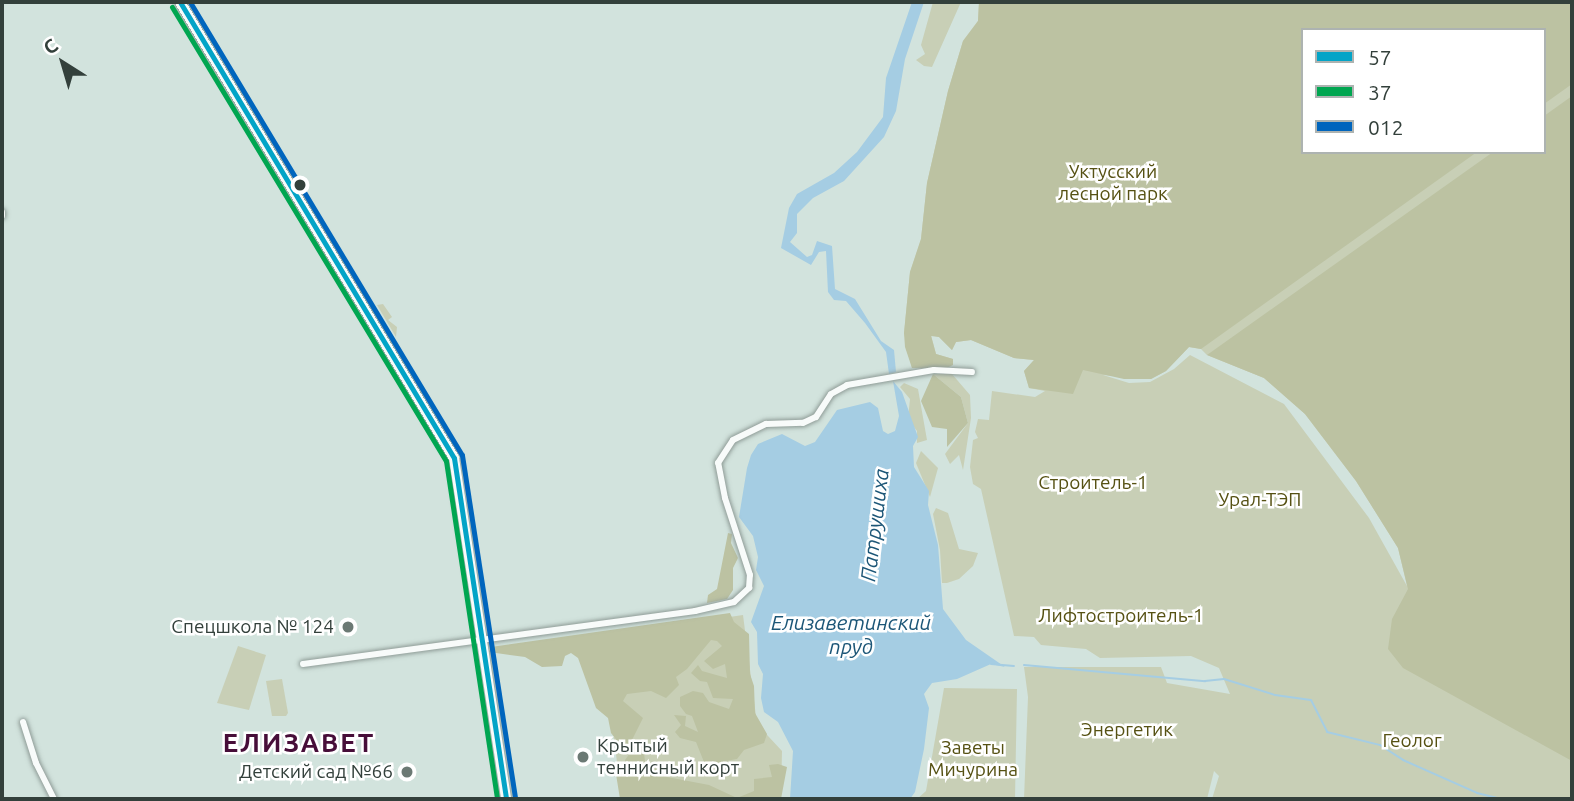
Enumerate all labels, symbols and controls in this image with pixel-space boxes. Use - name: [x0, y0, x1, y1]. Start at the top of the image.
- north arrow: [28, 28, 98, 98]
- legend: [1301, 28, 1546, 154]
- text: С: [39, 34, 62, 59]
- text: 57: [1368, 45, 1392, 69]
- text: 37: [1368, 80, 1392, 104]
- text: 012: [1368, 115, 1404, 139]
- park label: Уктусский лесной парк: [1058, 161, 1168, 205]
- unlabelled marker: [293, 178, 307, 192]
- water label: Патрушиха: [855, 467, 893, 583]
- park label: Строитель-1: [1038, 472, 1148, 494]
- park label: Урал-ТЭП: [1219, 489, 1301, 511]
- park label: Лифтостроитель-1: [1038, 605, 1204, 627]
- water label: Елизаветинский пруд: [771, 609, 931, 659]
- place label: Спецшкола № 124: [171, 616, 334, 638]
- marker: Спецшкола № 124: [340, 619, 356, 635]
- park label: Энергетик: [1081, 719, 1173, 741]
- district label: ЕЛИЗАВЕТ: [224, 727, 374, 759]
- park label: Геолог: [1382, 730, 1442, 752]
- place label: Крытый теннисный корт: [597, 735, 739, 779]
- park label: Заветы Мичурина: [928, 737, 1018, 781]
- marker: Крытый теннисный корт: [575, 749, 591, 765]
- place label: Детский сад №66: [239, 761, 393, 783]
- marker: Детский сад №66: [399, 764, 415, 780]

